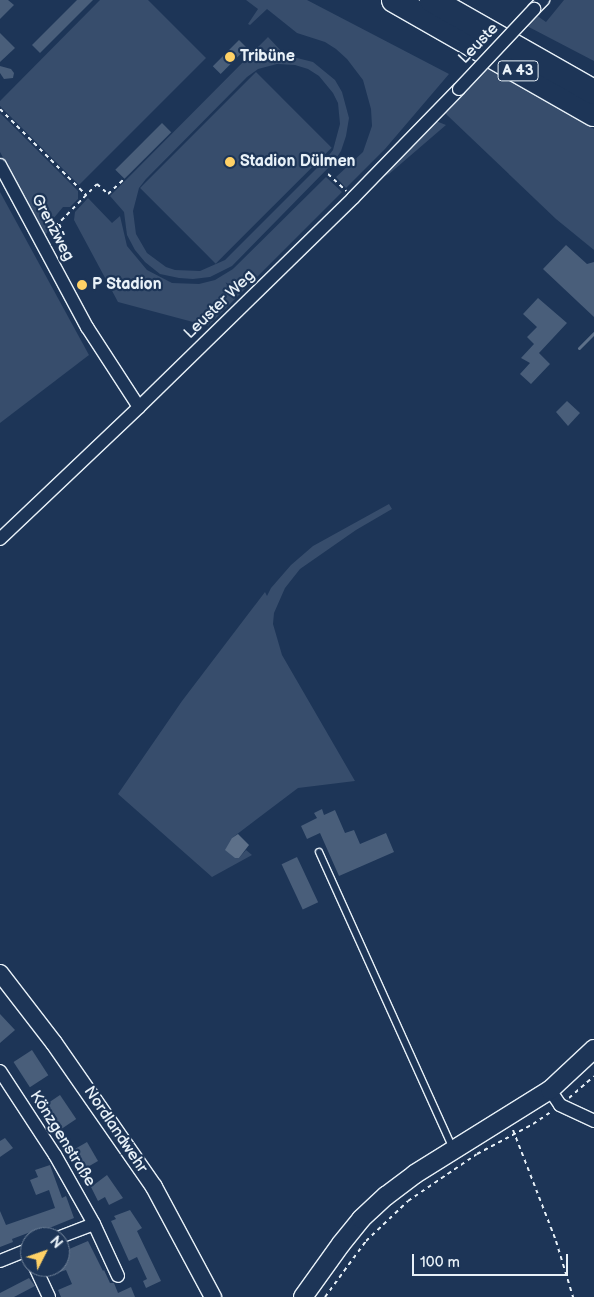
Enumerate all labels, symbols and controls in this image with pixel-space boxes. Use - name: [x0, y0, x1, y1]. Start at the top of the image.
- street label: Leuste: [455, 20, 503, 68]
- place label: Tribüne: [240, 47, 295, 67]
- marker: Tribüne: [224, 51, 236, 63]
- road number: A 43: [497, 58, 539, 84]
- place label: Stadion Dülmen: [240, 152, 356, 172]
- marker: Stadion Dülmen: [224, 156, 236, 168]
- street label: Grenzweg: [26, 191, 78, 265]
- street label: Leuster Weg: [180, 266, 260, 344]
- place label: P Stadion: [92, 275, 162, 295]
- marker: P Stadion: [76, 279, 88, 291]
- street label: Nordlandwehr: [79, 1083, 151, 1177]
- street label: Könzgenstraße: [25, 1088, 99, 1190]
- north arrow: [20, 1227, 70, 1277]
- text: N: [46, 1233, 66, 1252]
- scale bar: [414, 1244, 570, 1276]
- text: 100 m: [420, 1253, 460, 1272]

